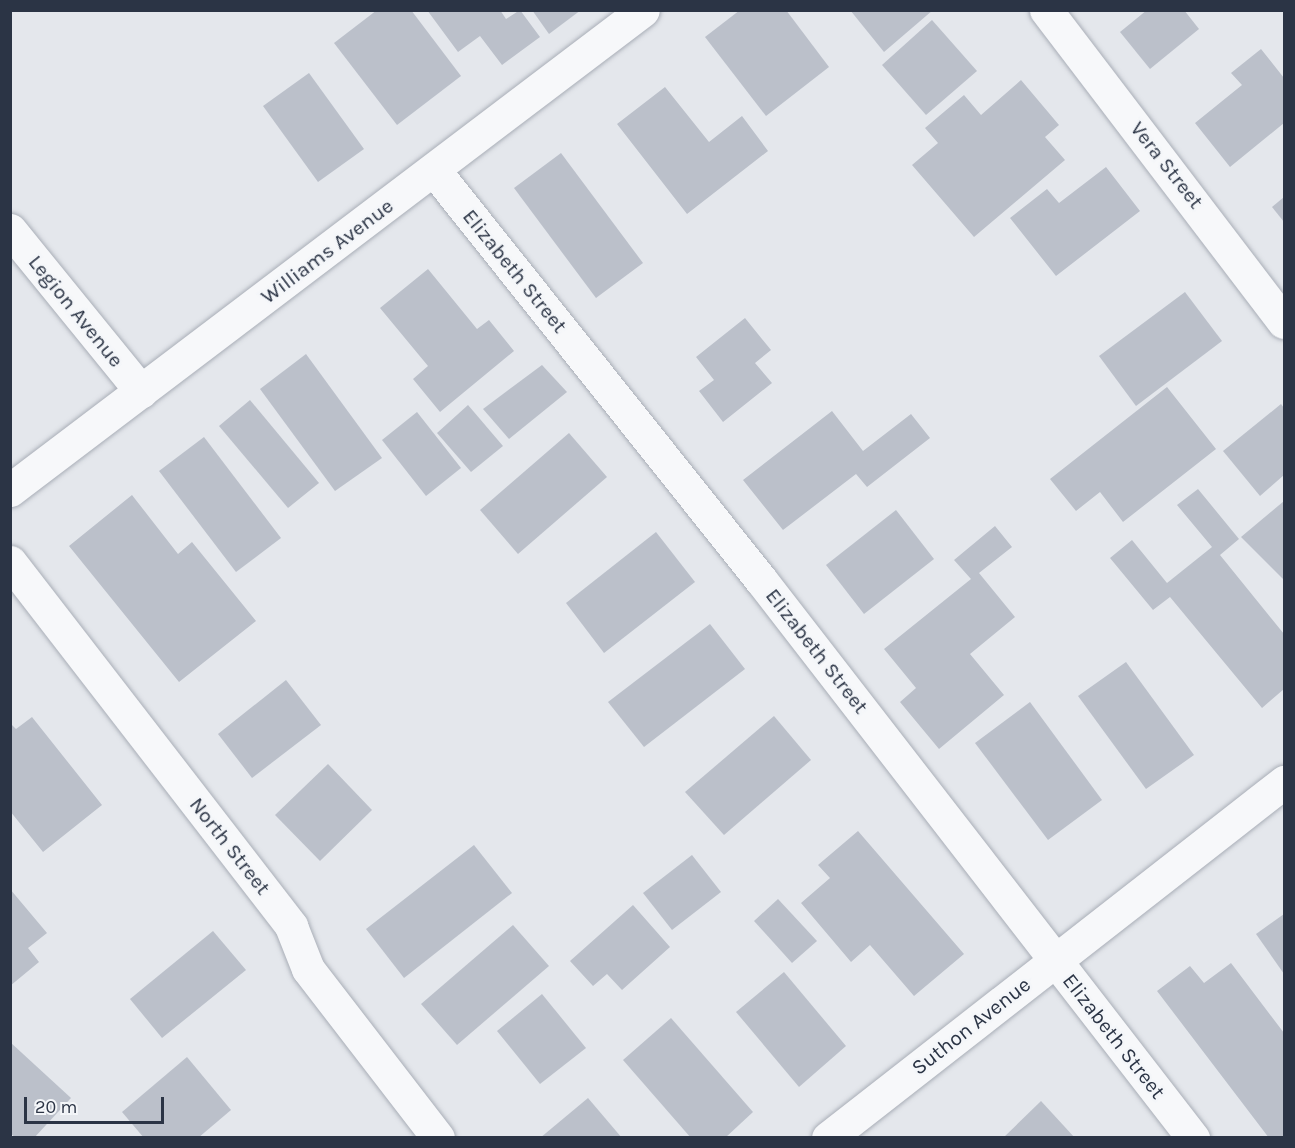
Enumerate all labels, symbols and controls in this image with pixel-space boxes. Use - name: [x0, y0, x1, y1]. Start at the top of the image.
- street label: Vera Street: [1125, 116, 1209, 214]
- street label: Williams Avenue: [256, 193, 398, 309]
- street label: Elizabeth Street: [457, 204, 573, 338]
- street label: Legion Avenue: [23, 250, 129, 372]
- street label: Elizabeth Street: [760, 583, 874, 719]
- street label: North Street: [184, 792, 276, 900]
- street label: Elizabeth Street: [1057, 968, 1171, 1104]
- street label: Suthon Avenue: [906, 972, 1036, 1080]
- scale bar: [27, 1085, 166, 1123]
- text: 20 m: [35, 1096, 77, 1118]

